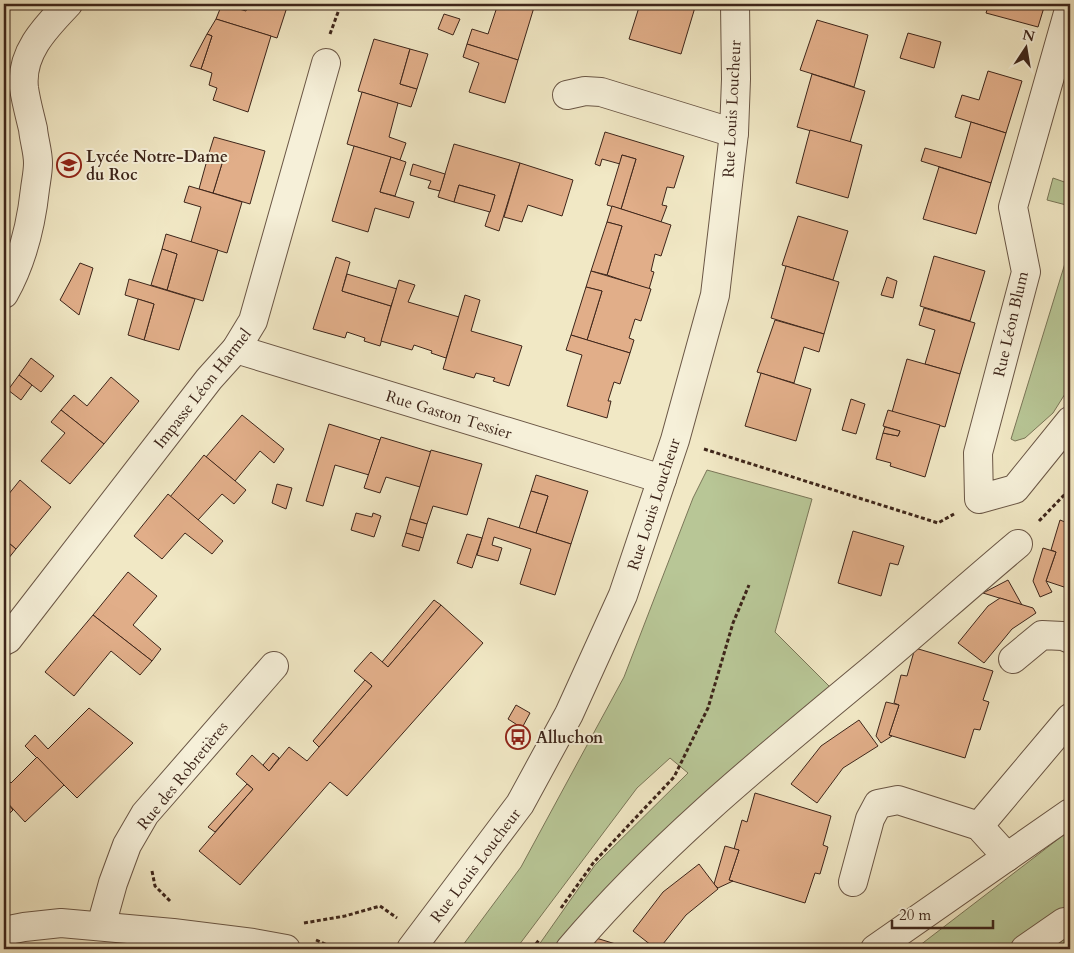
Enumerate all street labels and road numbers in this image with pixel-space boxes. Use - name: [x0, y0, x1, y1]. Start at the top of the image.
- street label: Rue Louis Loucheur: [717, 40, 747, 178]
- street label: Rue Léon Blum: [988, 269, 1034, 379]
- street label: Impasse Léon Harmel: [149, 324, 257, 453]
- street label: Rue Gaston Tessier: [383, 385, 515, 445]
- street label: Rue Louis Loucheur: [622, 435, 686, 573]
- street label: Rue des Robretières: [132, 717, 233, 834]
- street label: Rue Louis Loucheur: [426, 804, 526, 927]

